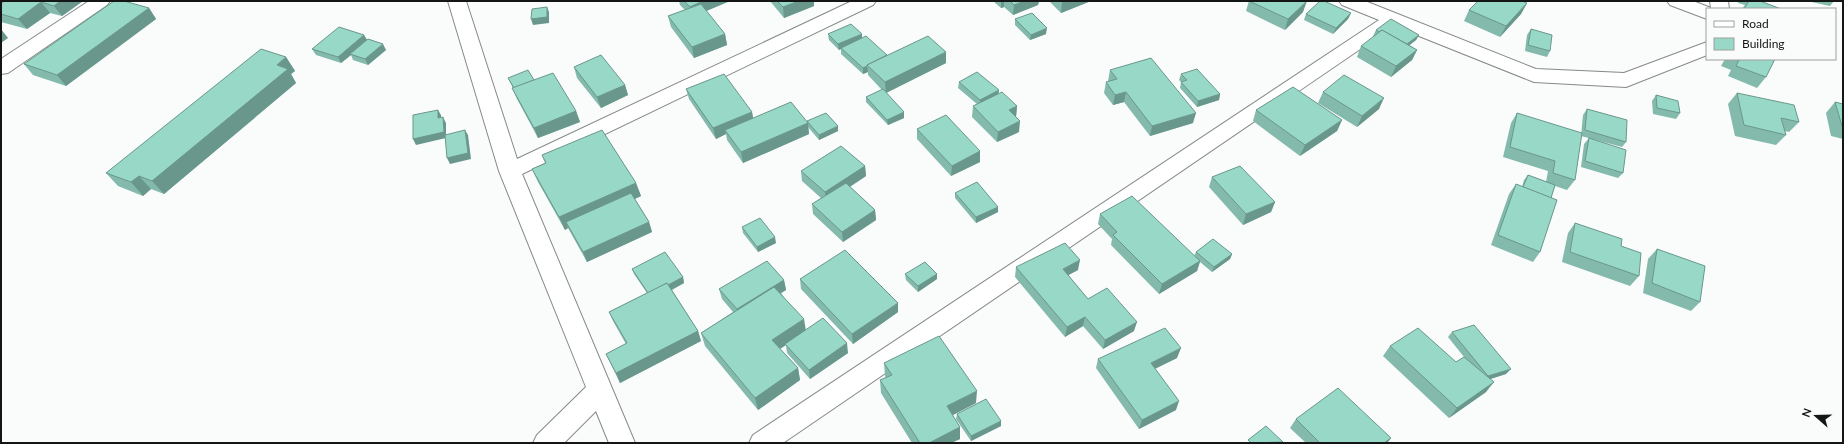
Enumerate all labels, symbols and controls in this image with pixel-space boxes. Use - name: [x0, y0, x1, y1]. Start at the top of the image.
- legend: [1706, 8, 1836, 60]
- text: Road: [1742, 16, 1769, 31]
- text: Building: [1742, 36, 1785, 51]
- north arrow: [1796, 396, 1836, 436]
- text: N: [1799, 406, 1814, 419]

